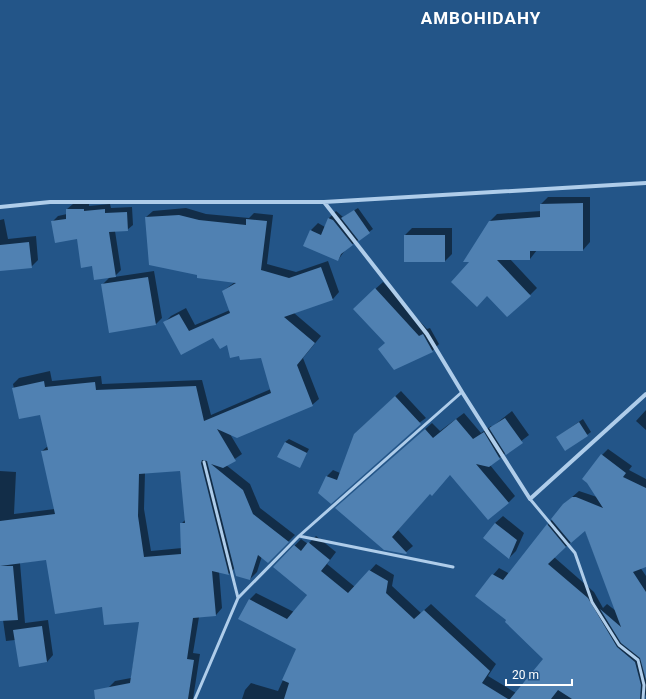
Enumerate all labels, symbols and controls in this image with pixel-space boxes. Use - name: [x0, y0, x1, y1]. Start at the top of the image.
- district label: AMBOHIDAHY: [421, 8, 541, 28]
- scale bar: [506, 661, 572, 687]
- text: 20 m: [512, 668, 539, 682]

